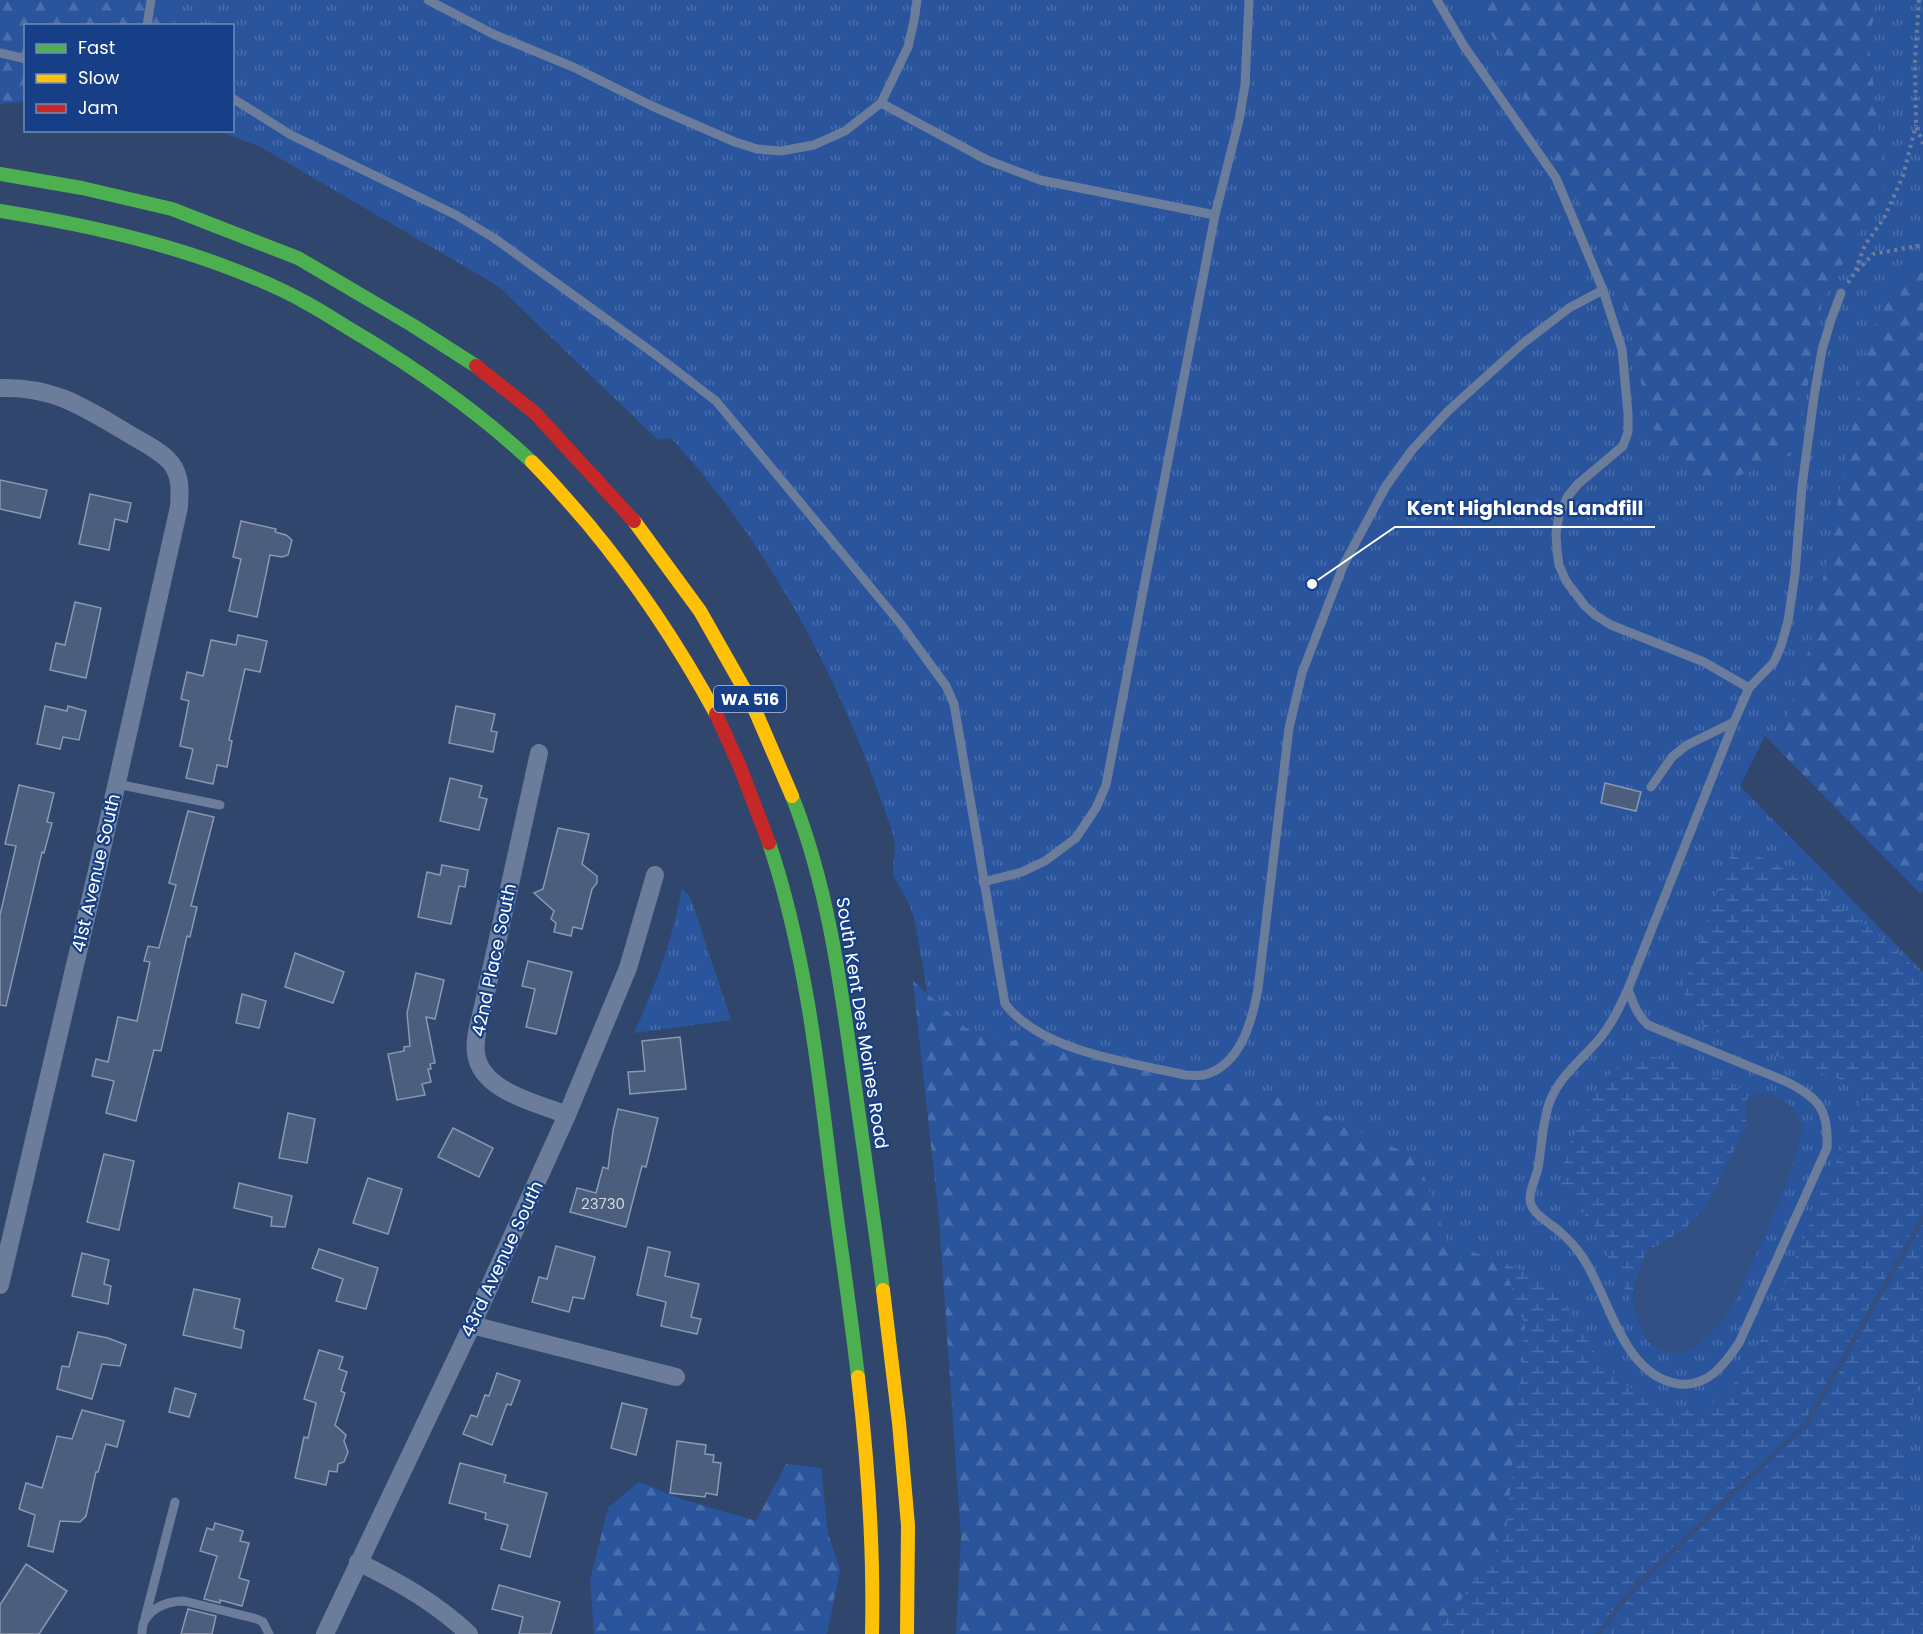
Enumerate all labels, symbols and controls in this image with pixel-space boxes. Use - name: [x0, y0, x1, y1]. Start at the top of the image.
- legend: [24, 24, 234, 132]
- text: Fast: [78, 35, 115, 60]
- text: Slow: [78, 65, 120, 90]
- text: Jam: [78, 95, 118, 120]
- callout: Kent Highlands Landfill: [1395, 489, 1655, 527]
- text: Kent Highlands Landfill: [1407, 494, 1643, 522]
- road number: WA 516: [714, 686, 786, 712]
- street label: 41st Avenue South: [65, 791, 126, 955]
- street label: 42nd Place South: [465, 881, 522, 1039]
- street label: South Kent Des Moines Road: [830, 895, 895, 1151]
- street label: 43rd Avenue South: [454, 1177, 549, 1341]
- house number: 23730: [581, 1193, 625, 1214]

